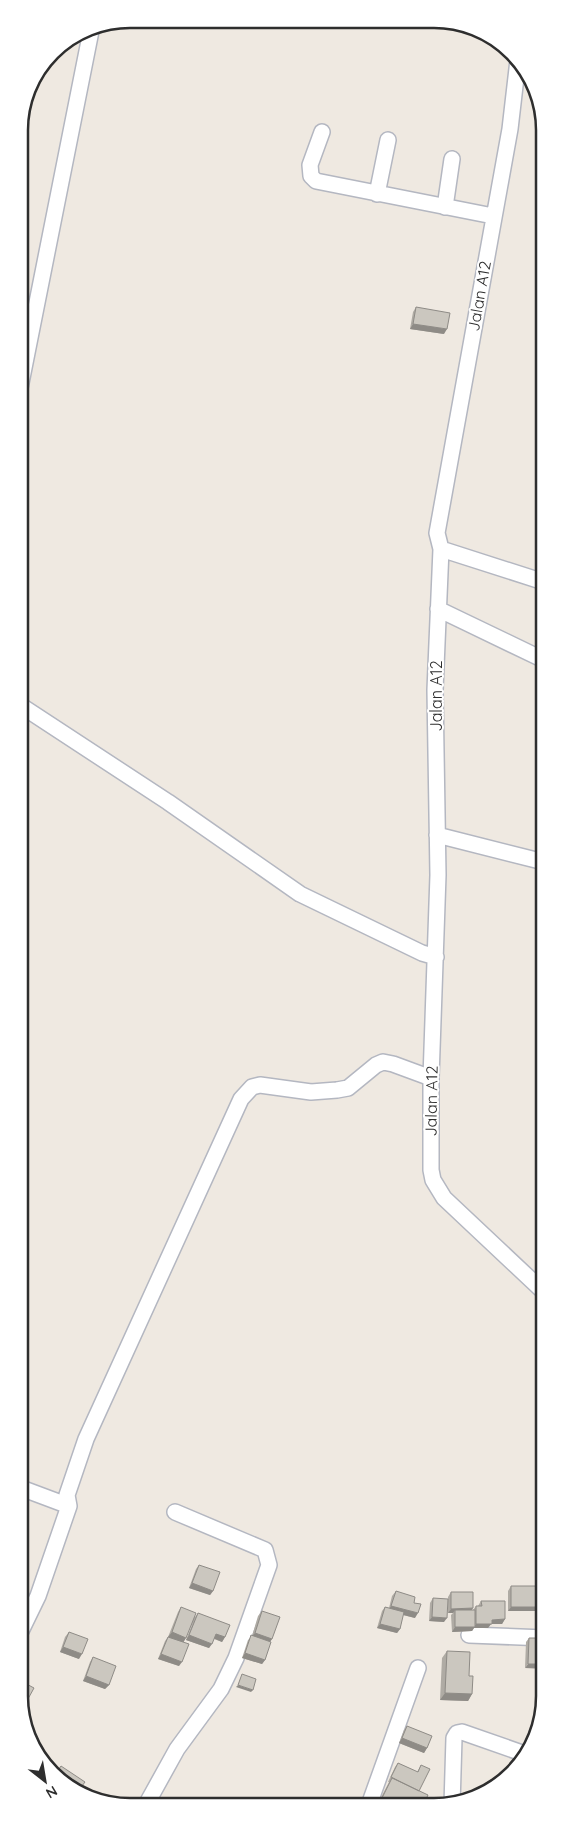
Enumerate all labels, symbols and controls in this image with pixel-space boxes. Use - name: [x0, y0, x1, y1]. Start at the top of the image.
- street label: Jalan A12: [463, 259, 495, 333]
- street label: Jalan A12: [426, 660, 446, 731]
- street label: Jalan A12: [420, 1065, 442, 1137]
- north arrow: [20, 1756, 70, 1806]
- text: N: [43, 1782, 61, 1803]

